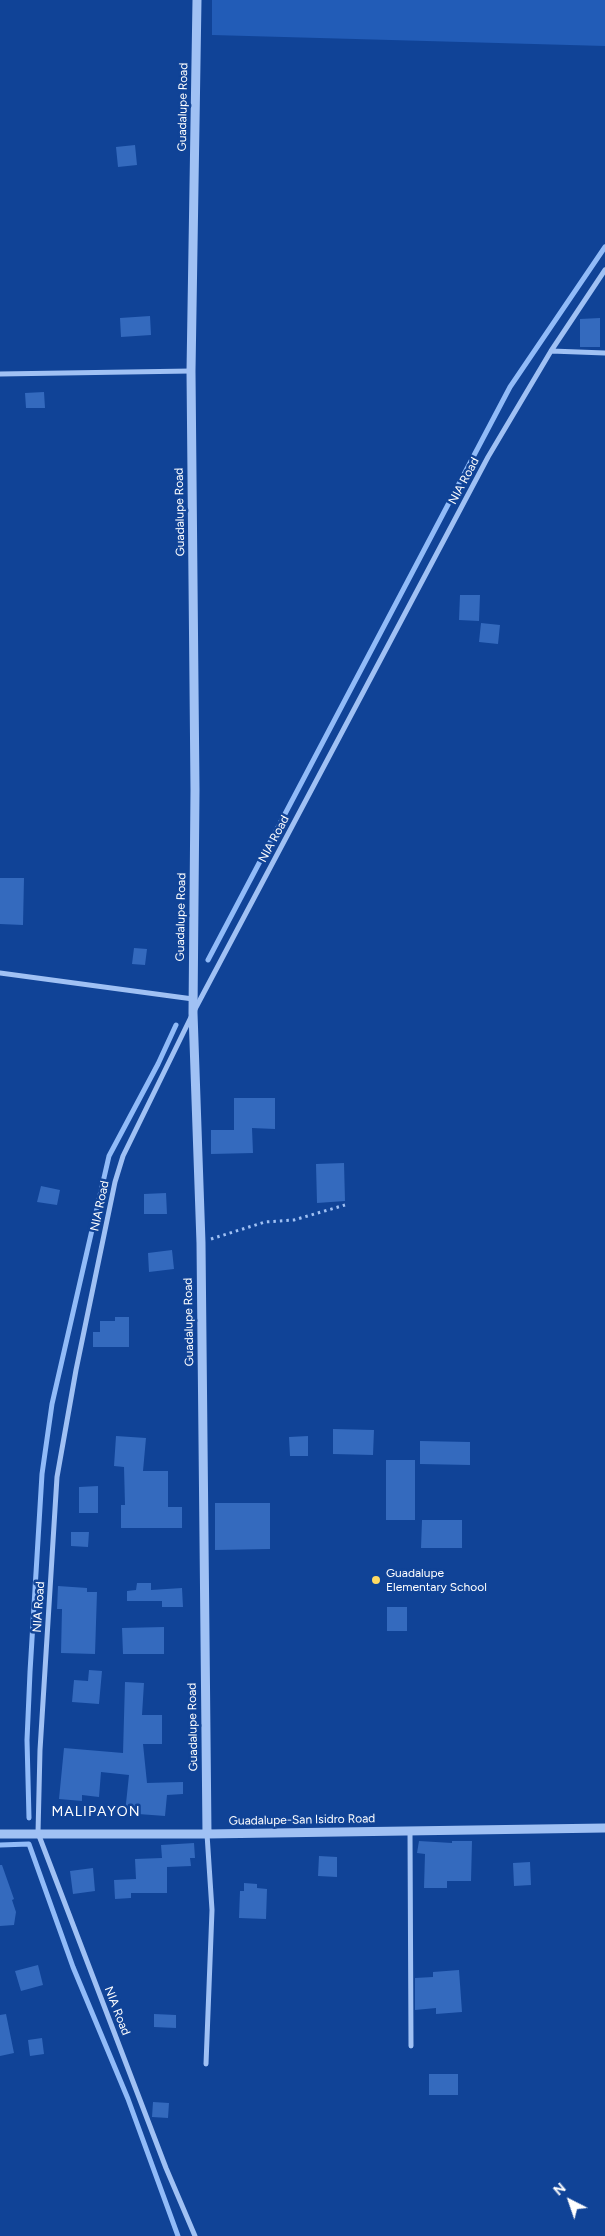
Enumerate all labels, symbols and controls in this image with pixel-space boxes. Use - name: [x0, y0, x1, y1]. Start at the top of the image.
- street label: Guadalupe Road: [175, 63, 191, 151]
- street label: NIA Road: [446, 455, 482, 507]
- street label: Guadalupe Road: [172, 468, 188, 556]
- street label: NIA Road: [256, 813, 292, 865]
- street label: Guadalupe Road: [173, 873, 189, 961]
- street label: NIA Road: [88, 1179, 112, 1233]
- street label: Guadalupe Road: [181, 1278, 197, 1366]
- place label: Guadalupe Elementary School: [386, 1566, 487, 1594]
- marker: Guadalupe Elementary School: [370, 1574, 382, 1586]
- street label: NIA Road: [30, 1581, 48, 1633]
- street label: Guadalupe Road: [185, 1683, 201, 1771]
- district label: MALIPAYON: [50, 1804, 142, 1820]
- street label: Guadalupe-San Isidro Road: [229, 1812, 375, 1828]
- street label: NIA Road: [101, 1984, 133, 2038]
- north arrow: [545, 2176, 595, 2226]
- text: N: [550, 2179, 569, 2199]

